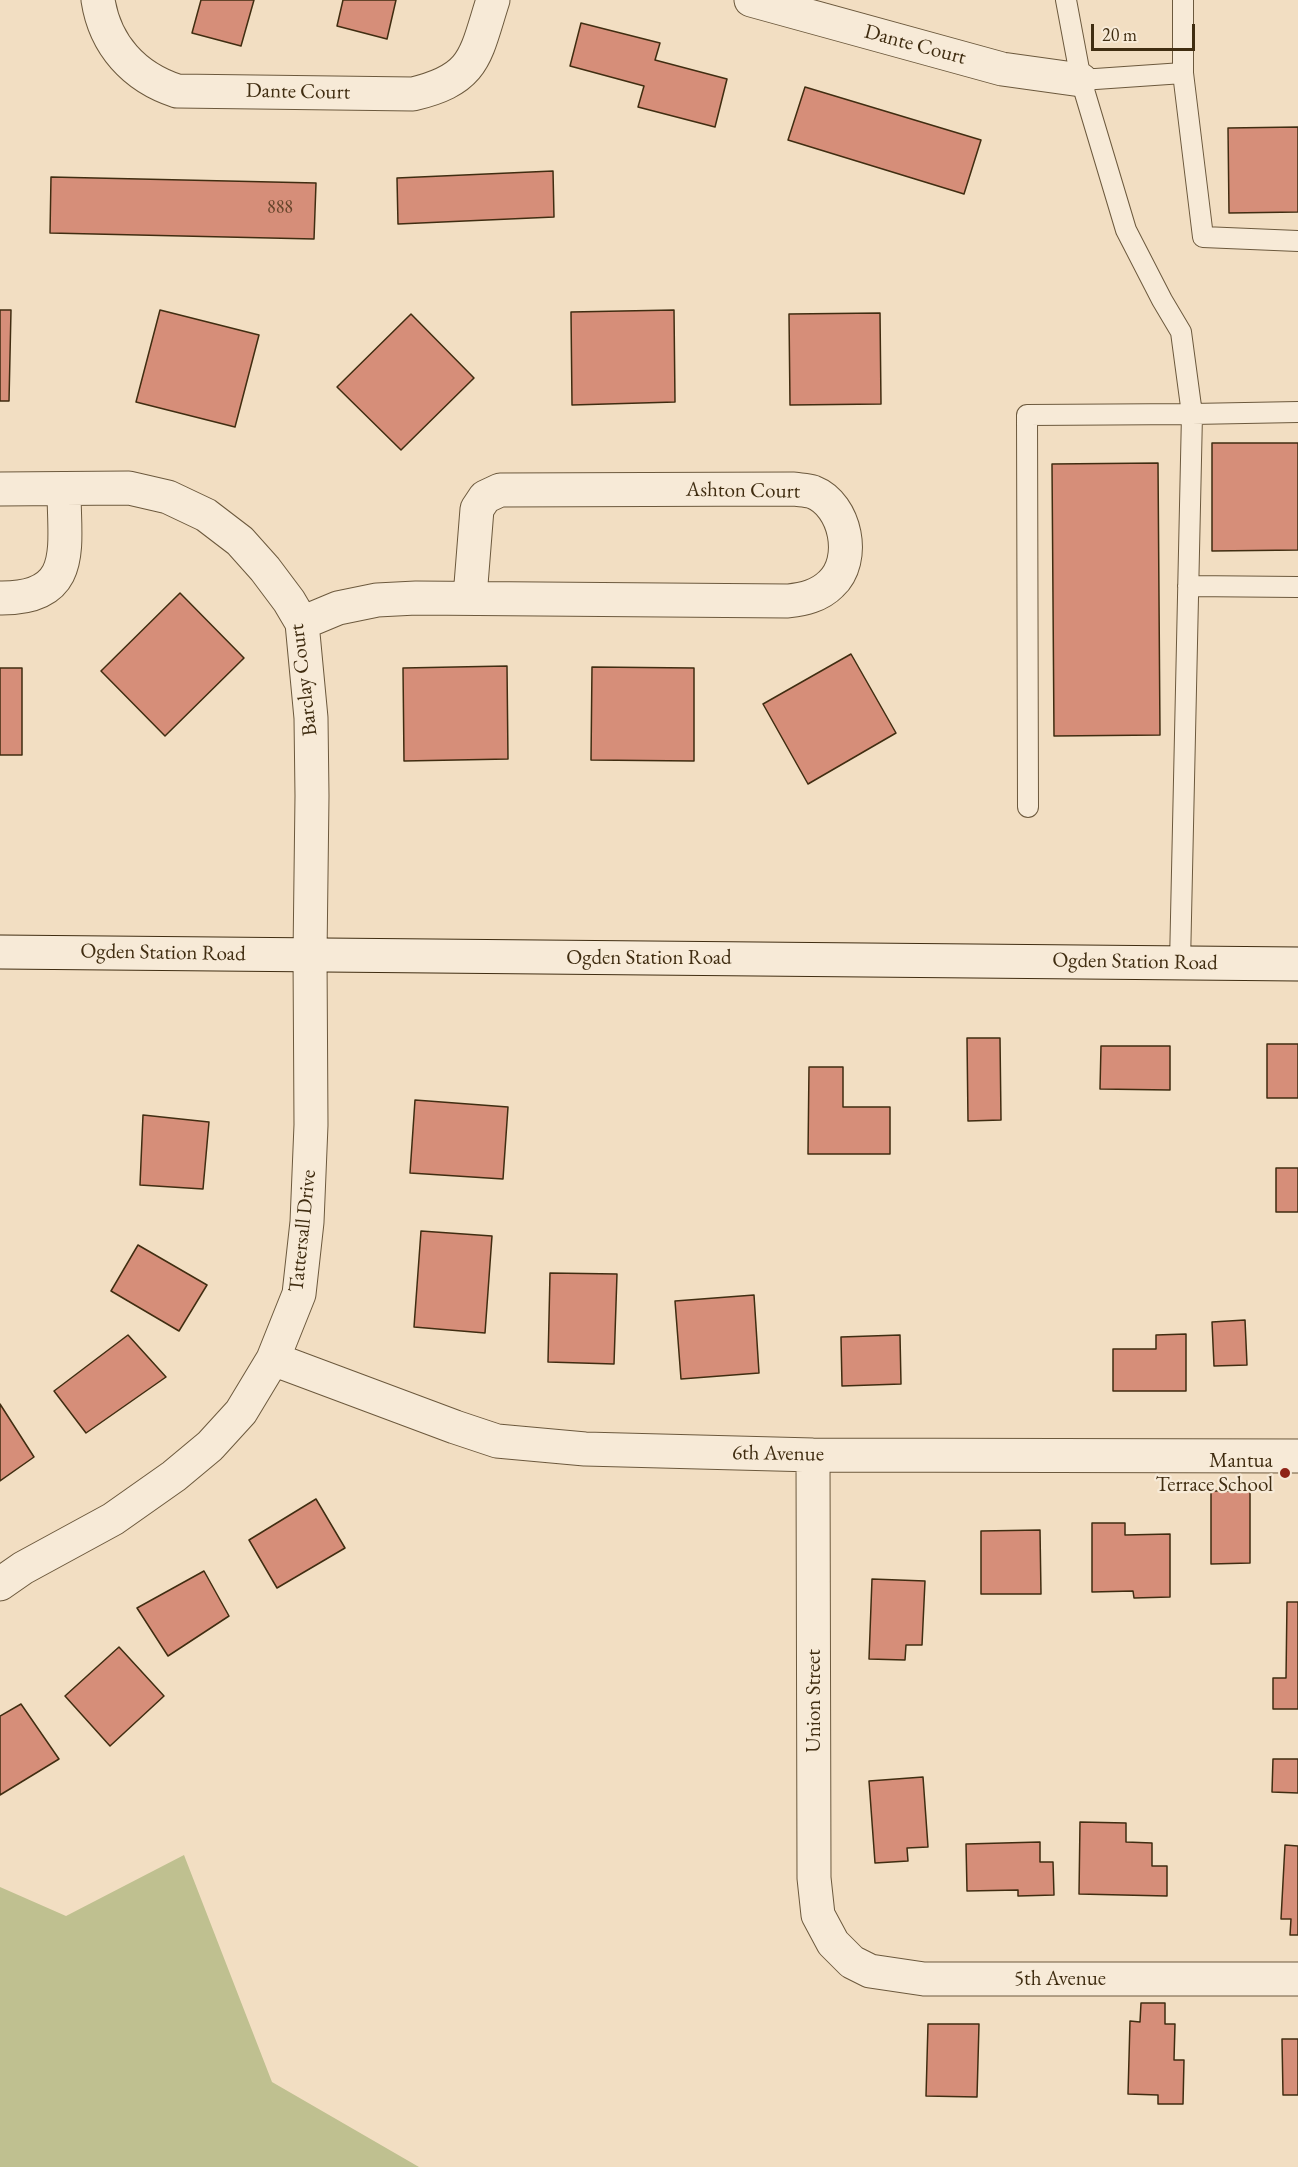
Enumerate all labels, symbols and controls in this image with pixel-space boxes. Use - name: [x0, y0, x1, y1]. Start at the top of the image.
- scale bar: [1094, 12, 1198, 50]
- street label: Dante Court: [861, 19, 969, 71]
- text: 20 m: [1102, 23, 1137, 46]
- street label: Dante Court: [246, 78, 350, 106]
- house number: 888: [267, 197, 293, 219]
- street label: Ashton Court: [686, 477, 800, 505]
- street label: Barclay Court: [285, 622, 323, 738]
- street label: Ogden Station Road: [80, 939, 246, 967]
- street label: Ogden Station Road: [566, 945, 732, 971]
- street label: Ogden Station Road: [1052, 948, 1218, 976]
- street label: Tattersall Drive: [284, 1169, 322, 1293]
- street label: 6th Avenue: [732, 1441, 824, 1467]
- place label: Mantua Terrace School: [1155, 1448, 1273, 1498]
- marker: Mantua Terrace School: [1278, 1466, 1292, 1480]
- street label: Union Street: [801, 1649, 827, 1753]
- street label: 5th Avenue: [1014, 1966, 1106, 1992]

